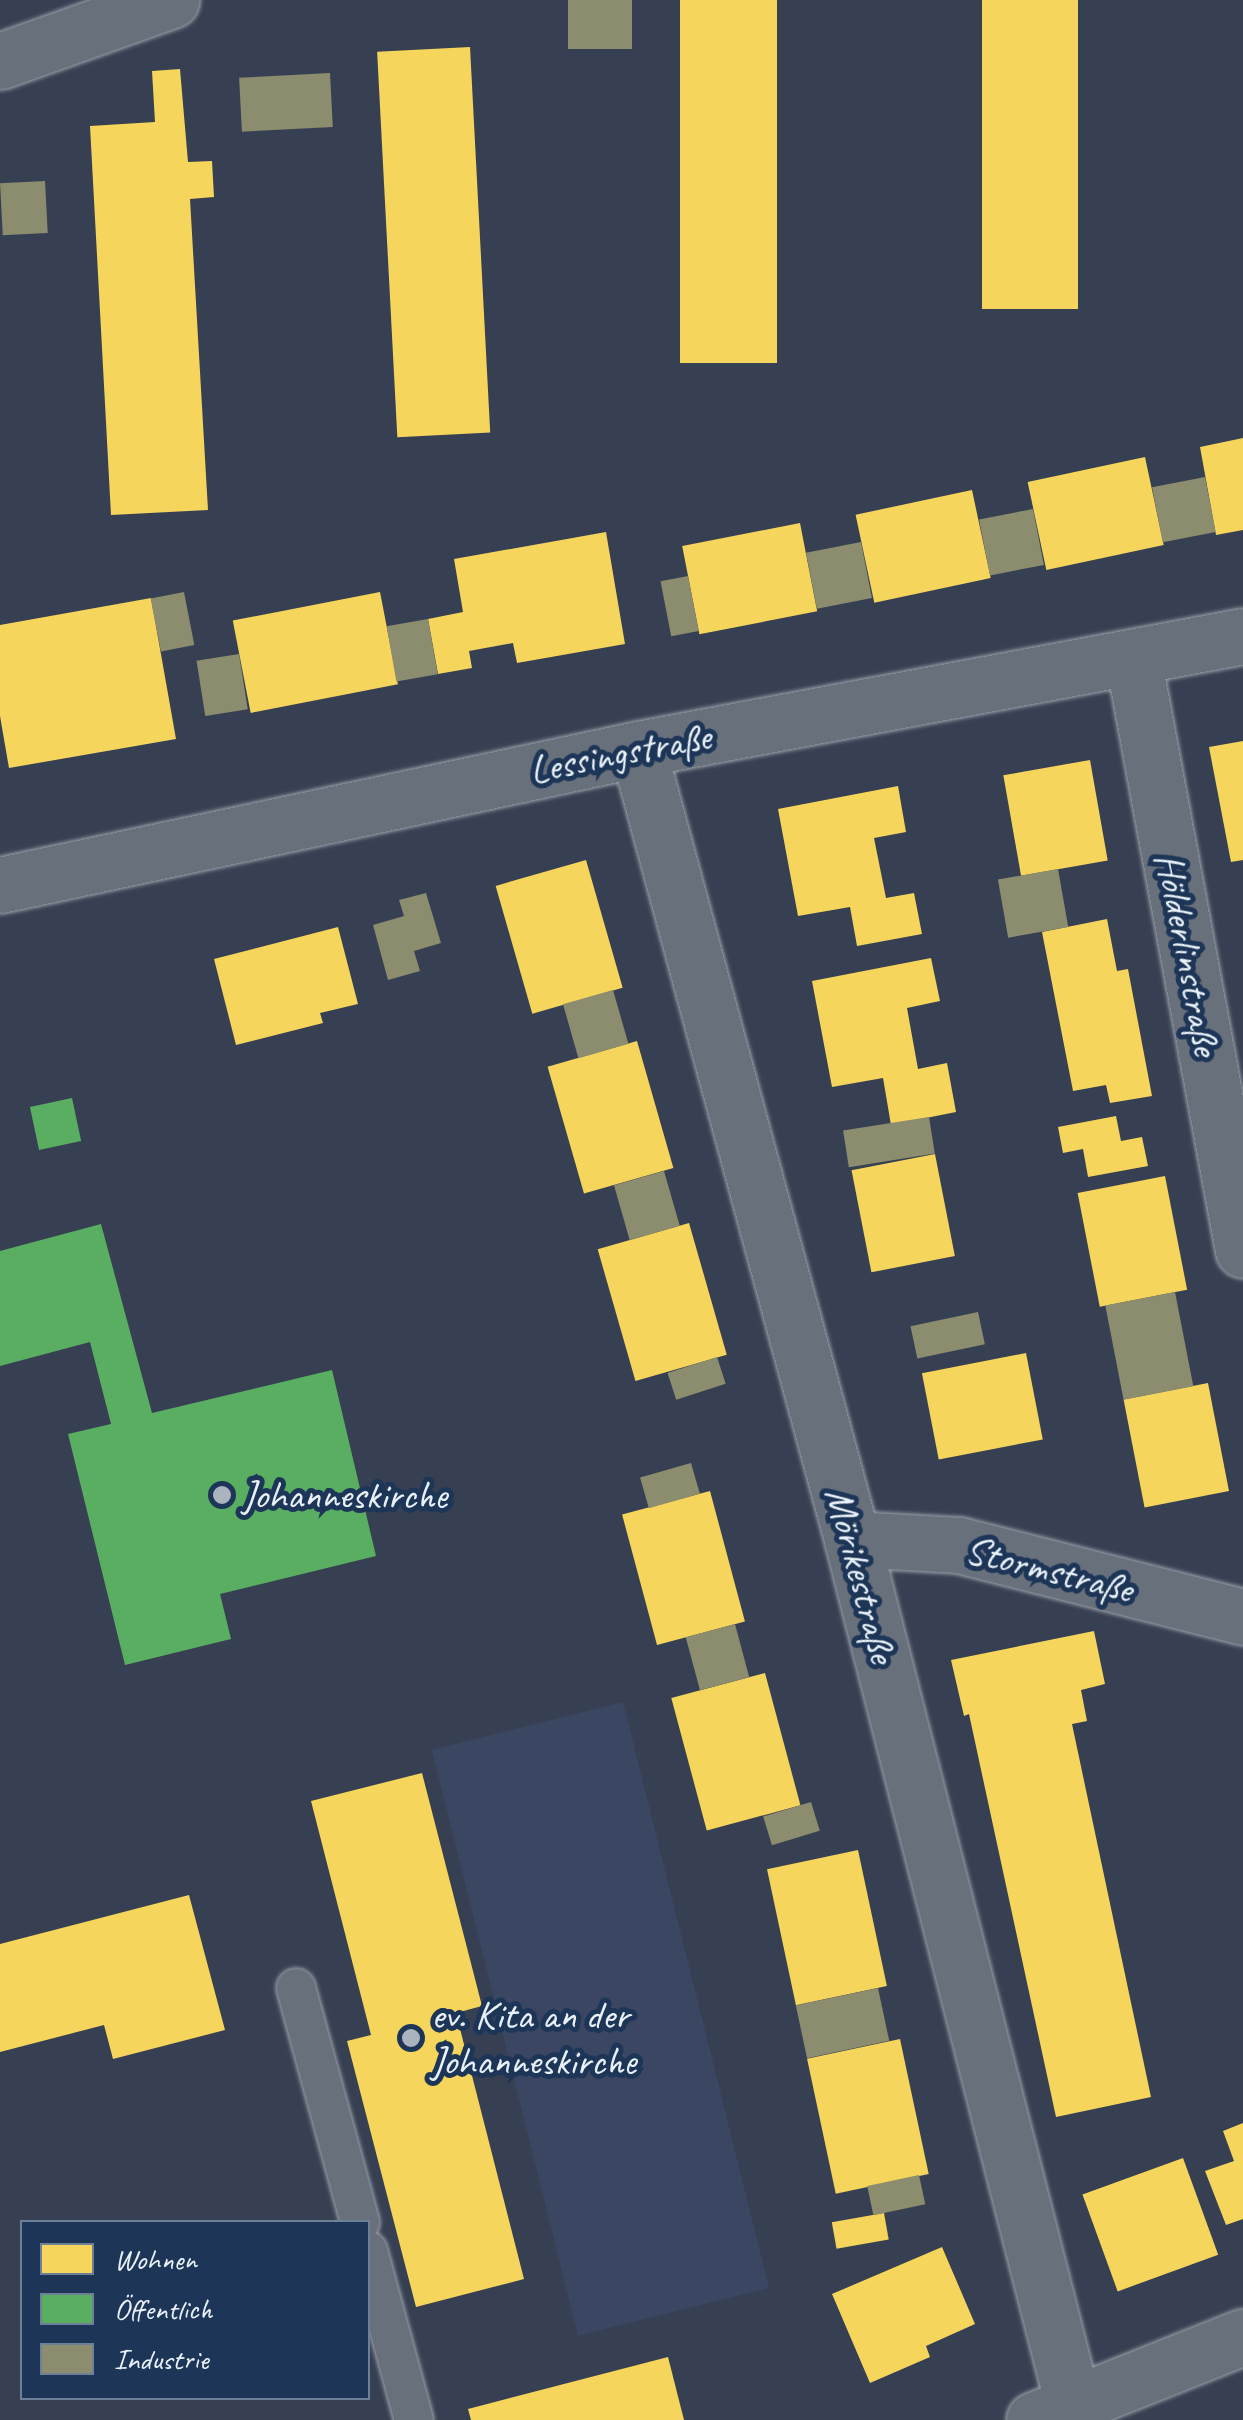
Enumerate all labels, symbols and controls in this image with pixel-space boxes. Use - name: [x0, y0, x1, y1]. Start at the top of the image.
- street label: Lessingstraße: [525, 712, 715, 794]
- street label: Hölderlinstraße: [1145, 849, 1231, 1059]
- place label: Johanneskirche: [242, 1471, 447, 1519]
- street label: Mörikestraße: [815, 1482, 907, 1668]
- marker: Johanneskirche: [211, 1484, 233, 1506]
- street label: Stormstraße: [960, 1525, 1138, 1613]
- place label: ev. Kita an der Johanneskirche: [431, 1991, 636, 2085]
- marker: ev. Kita an der Johanneskirche: [400, 2027, 422, 2049]
- legend: [20, 2220, 370, 2400]
- text: Wohnen: [114, 2240, 197, 2278]
- text: Öffentlich: [114, 2290, 212, 2328]
- text: Industrie: [114, 2340, 208, 2378]

